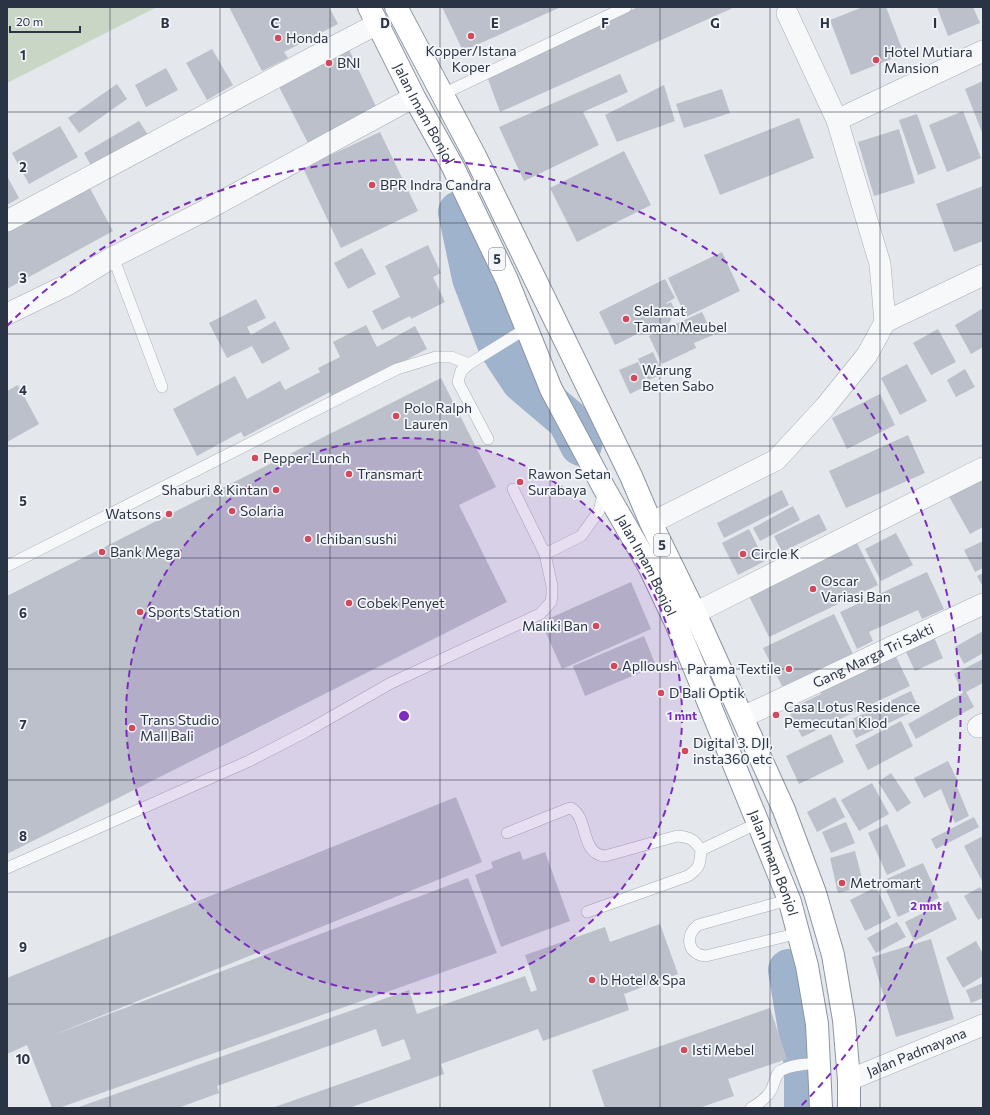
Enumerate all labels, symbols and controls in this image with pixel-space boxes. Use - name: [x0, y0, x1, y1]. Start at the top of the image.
- scale bar: [10, 8, 80, 34]
- text: 20 m: [16, 14, 43, 28]
- text: B: [161, 15, 170, 31]
- text: C: [271, 15, 280, 31]
- text: D: [380, 15, 390, 31]
- text: E: [491, 15, 499, 31]
- text: F: [601, 15, 609, 31]
- text: G: [710, 15, 720, 31]
- text: H: [820, 15, 830, 31]
- text: I: [933, 15, 937, 31]
- place label: Honda: [286, 29, 328, 46]
- marker: Kopper/Istana Koper: [466, 31, 476, 41]
- marker: Honda: [273, 33, 283, 43]
- place label: Kopper/Istana Koper: [425, 42, 517, 75]
- place label: Hotel Mutiara Mansion: [884, 43, 973, 76]
- text: 1: [20, 47, 26, 63]
- place label: BNI: [337, 54, 361, 71]
- marker: Hotel Mutiara Mansion: [871, 55, 881, 65]
- marker: BNI: [324, 58, 334, 68]
- street label: Jalan Imam Bonjol: [390, 60, 459, 167]
- text: 2: [19, 159, 27, 175]
- place label: BPR Indra Candra: [380, 176, 491, 193]
- marker: BPR Indra Candra: [367, 180, 377, 190]
- road number: 5: [489, 248, 505, 270]
- text: 3: [19, 270, 27, 286]
- place label: Selamat Taman Meubel: [634, 302, 727, 335]
- marker: Selamat Taman Meubel: [621, 314, 631, 324]
- place label: Warung Beten Sabo: [642, 361, 714, 394]
- marker: Warung Beten Sabo: [629, 373, 639, 383]
- text: 4: [19, 382, 27, 398]
- place label: Polo Ralph Lauren: [404, 399, 472, 432]
- marker: Polo Ralph Lauren: [391, 411, 401, 421]
- place label: Pepper Lunch: [263, 449, 350, 466]
- marker: Pepper Lunch: [250, 453, 260, 463]
- place label: Transmart: [357, 465, 423, 482]
- place label: Rawon Setan Surabaya: [528, 465, 611, 498]
- marker: Transmart: [344, 469, 354, 479]
- marker: Rawon Setan Surabaya: [515, 477, 525, 487]
- place label: Shaburi & Kintan: [161, 481, 268, 498]
- marker: Shaburi & Kintan: [271, 485, 281, 495]
- text: 5: [19, 493, 27, 509]
- place label: Solaria: [240, 502, 284, 519]
- place label: Watsons: [105, 505, 161, 522]
- marker: Solaria: [227, 506, 237, 516]
- marker: Watsons: [164, 509, 174, 519]
- street label: Jalan Imam Bonjol: [613, 511, 680, 618]
- place label: Ichiban sushi: [316, 530, 397, 547]
- marker: Ichiban sushi: [303, 534, 313, 544]
- road number: 5: [654, 534, 670, 556]
- place label: Bank Mega: [110, 543, 180, 560]
- place label: Circle K: [751, 545, 799, 562]
- marker: Bank Mega: [97, 547, 107, 557]
- marker: Circle K: [738, 549, 748, 559]
- place label: Oscar Variasi Ban: [821, 572, 891, 605]
- marker: Oscar Variasi Ban: [808, 584, 818, 594]
- place label: Cobek Penyet: [357, 594, 445, 611]
- marker: Cobek Penyet: [344, 598, 354, 608]
- place label: Sports Station: [148, 603, 240, 620]
- text: 6: [19, 605, 27, 621]
- marker: Sports Station: [135, 607, 145, 617]
- place label: Maliki Ban: [522, 617, 588, 634]
- street label: Gang Marga Tri Sakti: [810, 619, 936, 691]
- marker: Maliki Ban: [591, 621, 601, 631]
- place label: Aplloush: [622, 657, 678, 674]
- place label: Parama Textile: [687, 660, 781, 677]
- marker: Aplloush: [609, 661, 619, 671]
- marker: Parama Textile: [784, 664, 794, 674]
- place label: D Bali Optik: [669, 684, 745, 701]
- marker: D Bali Optik: [656, 688, 666, 698]
- place label: Casa Lotus Residence Pemecutan Klod: [784, 698, 920, 731]
- text: 1 mnt: [667, 708, 697, 722]
- centre of rings: [397, 709, 411, 723]
- marker: Casa Lotus Residence Pemecutan Klod: [771, 710, 781, 720]
- place label: Trans Studio Mall Bali: [140, 711, 219, 744]
- text: 7: [19, 716, 27, 732]
- marker: Trans Studio Mall Bali: [127, 723, 137, 733]
- place label: Digital 3. DJI, insta360 etc: [693, 734, 773, 767]
- marker: Digital 3. DJI, insta360 etc: [680, 746, 690, 756]
- street label: Jalan Imam Bonjol: [746, 807, 802, 917]
- text: 8: [19, 828, 27, 844]
- place label: Metromart: [850, 874, 921, 891]
- marker: Metromart: [837, 878, 847, 888]
- text: 2 mnt: [910, 898, 942, 912]
- text: 9: [19, 939, 27, 955]
- place label: b Hotel & Spa: [600, 971, 686, 988]
- marker: b Hotel & Spa: [587, 975, 597, 985]
- street label: Jalan Padmayana: [864, 1024, 969, 1080]
- place label: Isti Mebel: [692, 1041, 754, 1058]
- marker: Isti Mebel: [679, 1045, 689, 1055]
- text: 10: [16, 1051, 31, 1067]

